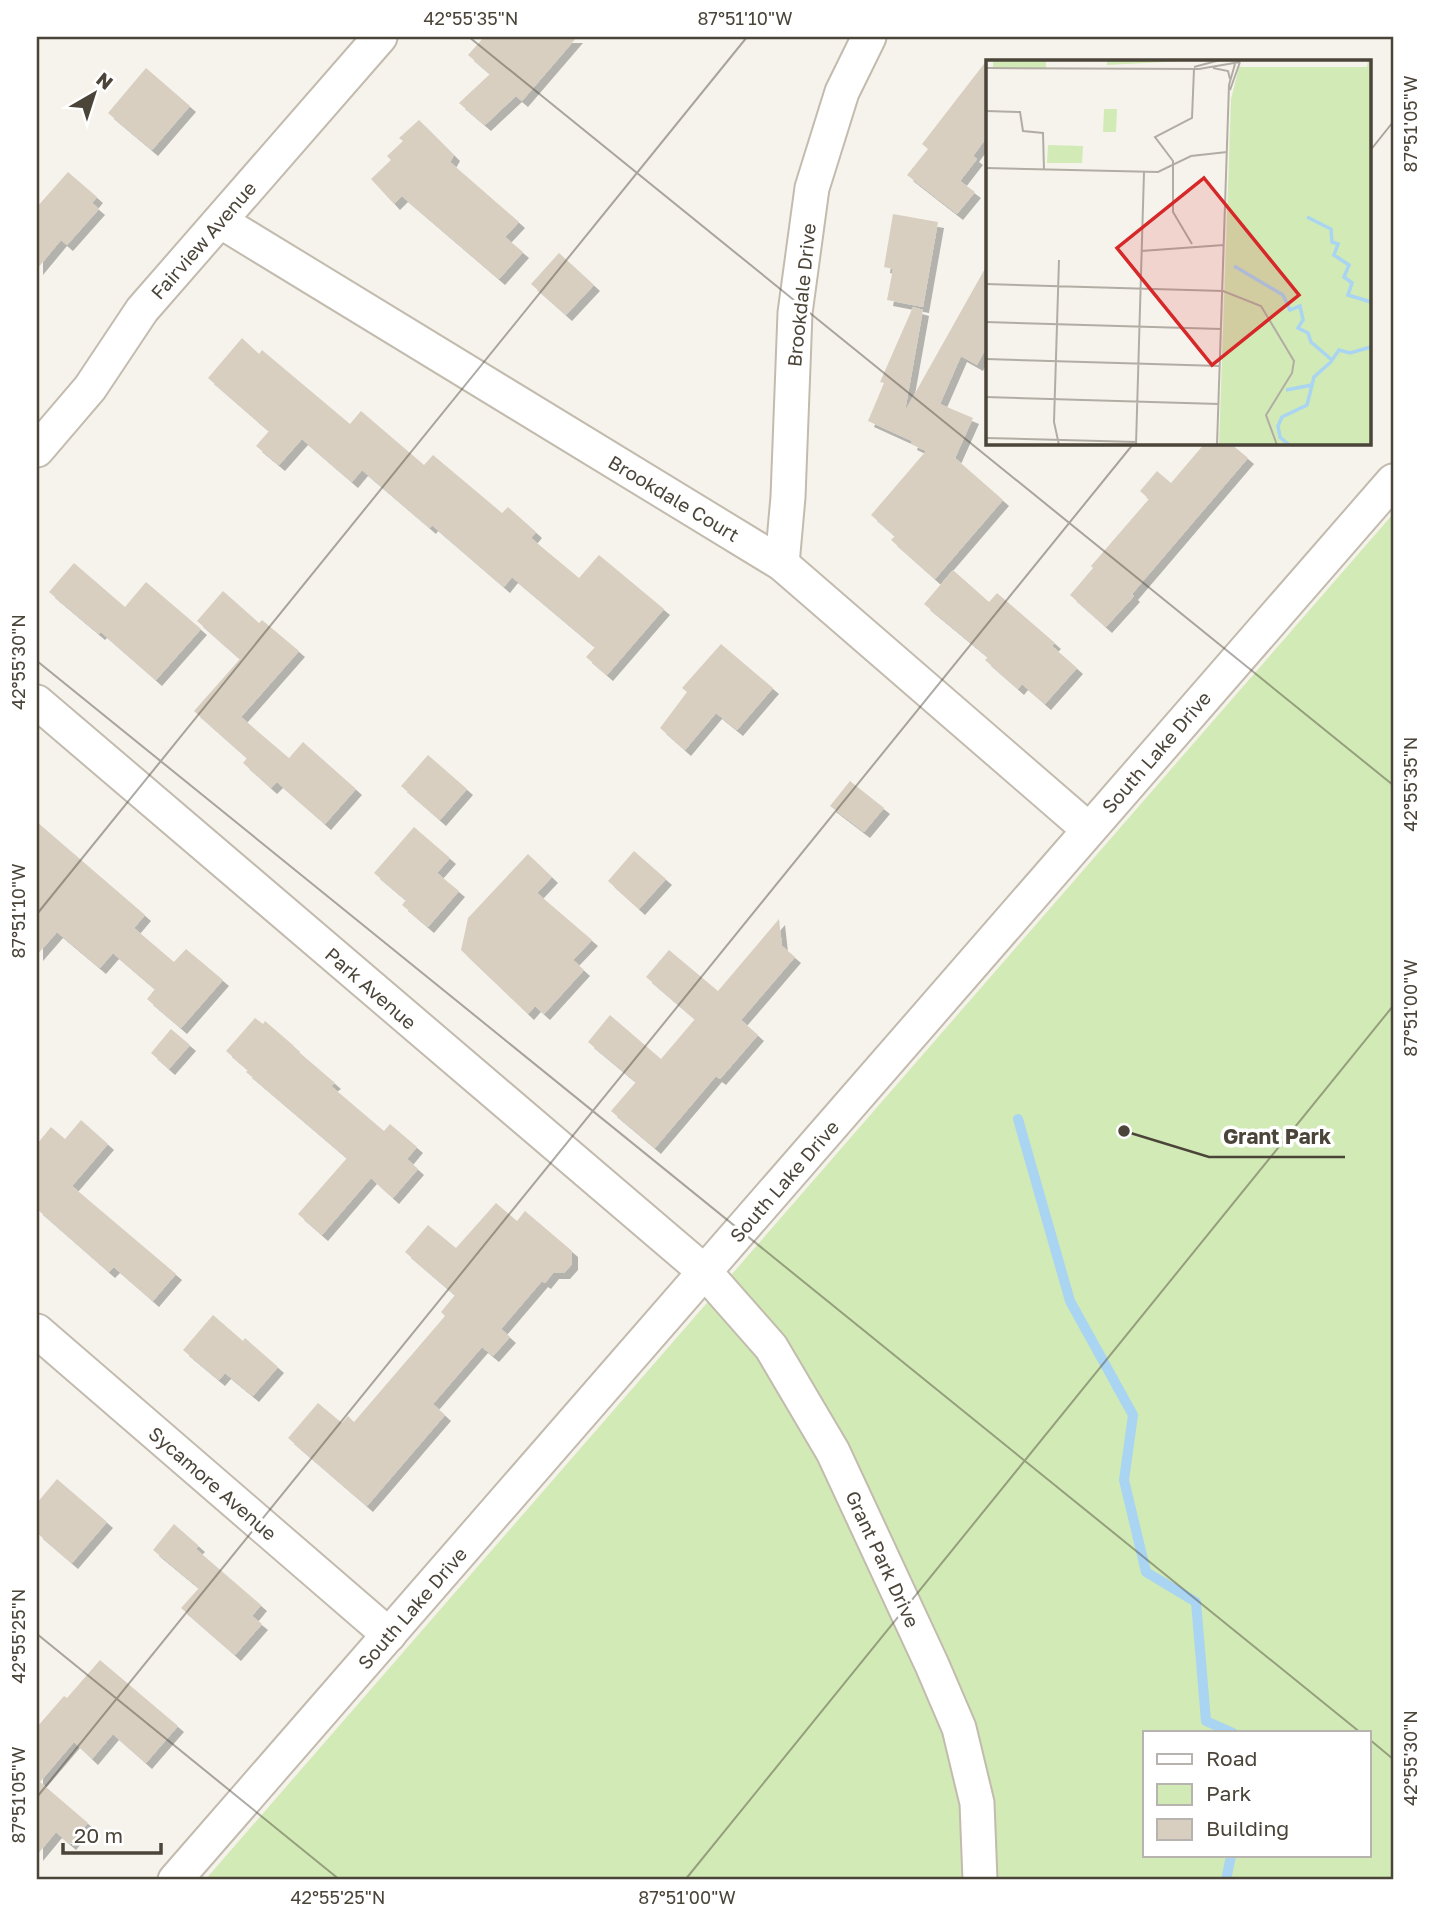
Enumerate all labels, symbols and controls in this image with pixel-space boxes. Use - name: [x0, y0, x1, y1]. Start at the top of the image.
- text: 42°55'35"N: [424, 7, 518, 29]
- text: 87°51'10"W: [697, 7, 793, 29]
- north arrow: [60, 60, 130, 130]
- inset map: [986, 60, 1370, 444]
- text: N: [92, 67, 118, 94]
- text: 87°51'05"W: [1399, 76, 1421, 172]
- street label: Fairview Avenue: [146, 176, 260, 304]
- street label: Brookdale Drive: [782, 222, 820, 368]
- street label: Brookdale Court: [604, 450, 744, 546]
- text: 42°55'30"N: [7, 614, 29, 710]
- street label: South Lake Drive: [1097, 686, 1215, 818]
- text: 42°55'35"N: [1399, 737, 1421, 831]
- text: 87°51'10"W: [7, 863, 29, 959]
- street label: Park Avenue: [321, 942, 421, 1034]
- text: 87°51'00"W: [1399, 959, 1421, 1057]
- street label: South Lake Drive: [725, 1115, 843, 1247]
- callout: Grant Park: [1209, 1115, 1345, 1157]
- text: Grant Park: [1223, 1123, 1331, 1149]
- street label: Sycamore Avenue: [144, 1421, 282, 1545]
- street label: Grant Park Drive: [841, 1487, 925, 1631]
- street label: South Lake Drive: [353, 1542, 471, 1674]
- text: 42°55'25"N: [7, 1589, 29, 1683]
- text: 42°55'30"N: [1399, 1710, 1421, 1806]
- legend: [1143, 1731, 1370, 1857]
- text: Road: [1206, 1745, 1257, 1771]
- text: 87°51'05"W: [7, 1747, 29, 1843]
- text: Park: [1206, 1780, 1252, 1806]
- scale bar: [63, 1812, 161, 1856]
- text: Building: [1206, 1815, 1289, 1841]
- text: 20 m: [74, 1822, 123, 1848]
- text: 42°55'25"N: [291, 1886, 385, 1908]
- text: 87°51'00"W: [638, 1886, 736, 1908]

